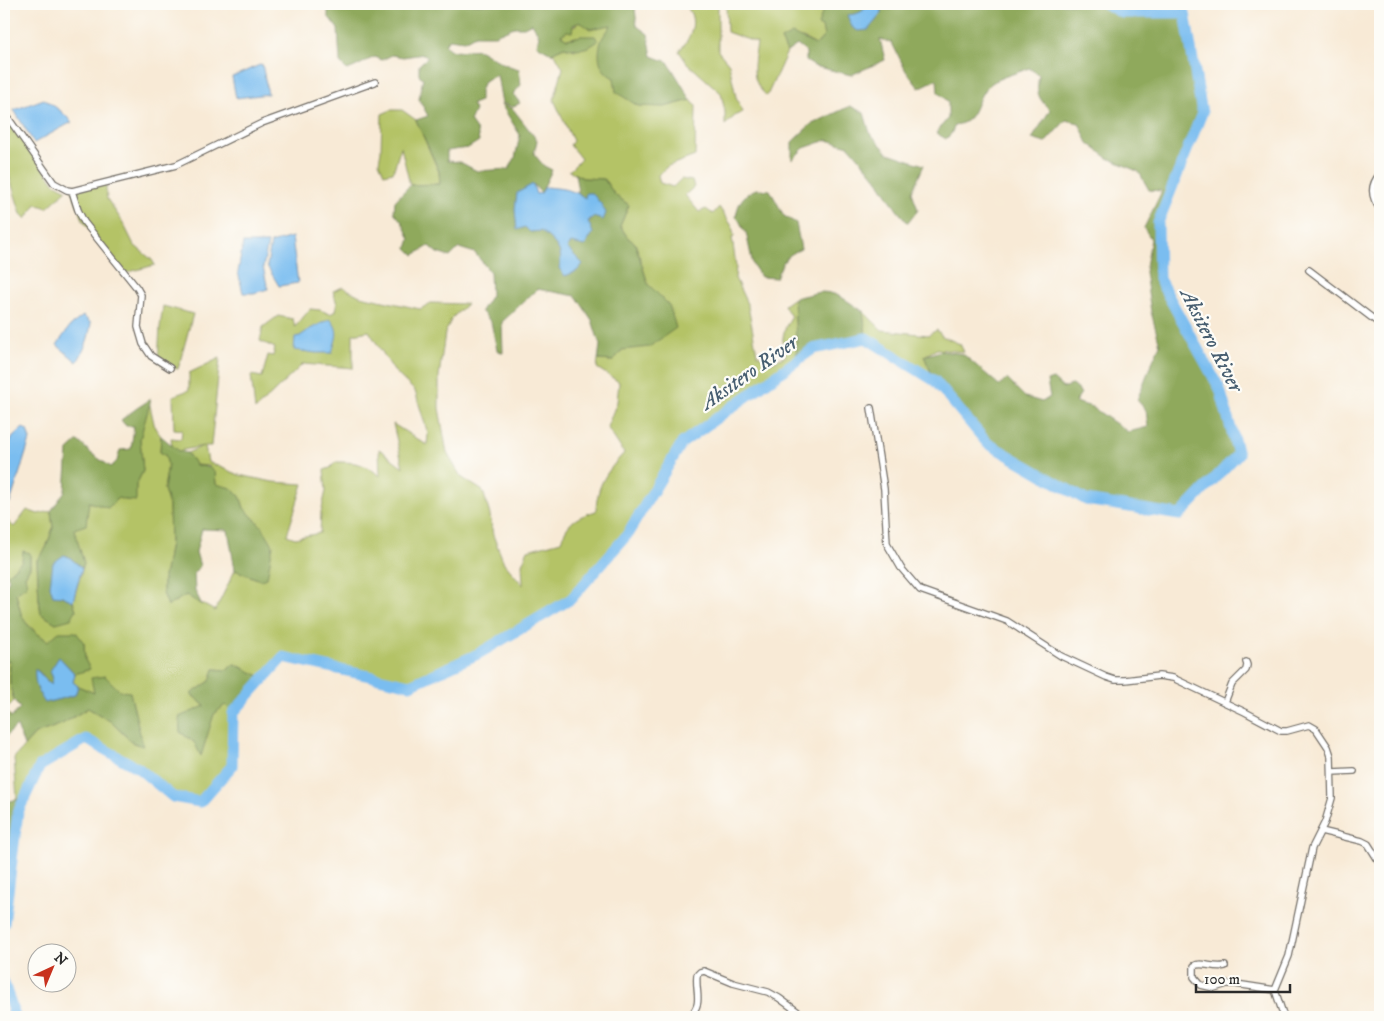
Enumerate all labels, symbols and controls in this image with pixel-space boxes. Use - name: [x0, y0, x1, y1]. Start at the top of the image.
- water label: Aksitero River: [1173, 283, 1249, 398]
- water label: Aksitero River: [694, 329, 804, 417]
- north arrow: [28, 944, 78, 994]
- text: N: [50, 949, 71, 970]
- scale bar: [1196, 961, 1290, 993]
- text: 100 m: [1204, 970, 1240, 989]

